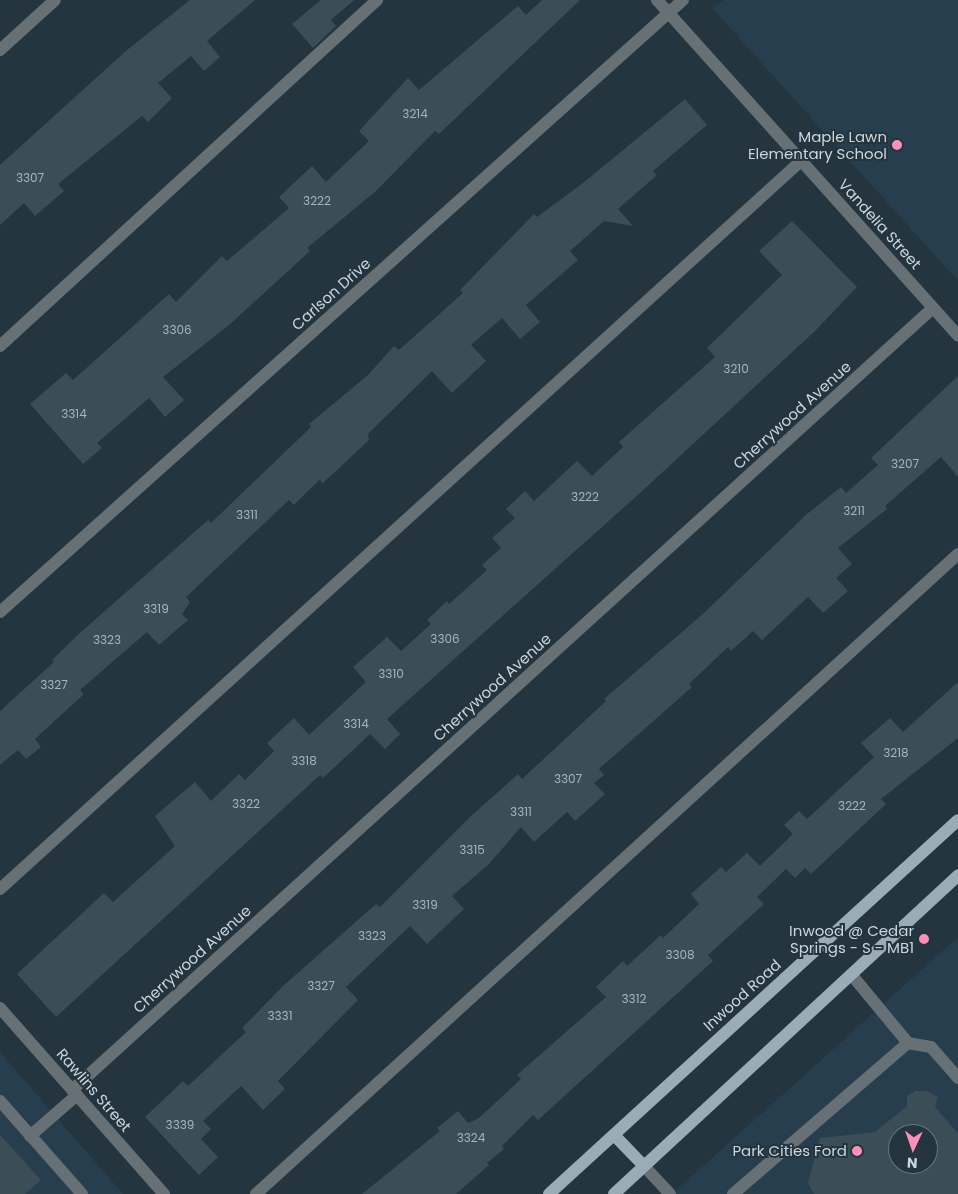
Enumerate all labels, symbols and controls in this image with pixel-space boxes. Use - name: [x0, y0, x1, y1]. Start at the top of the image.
- house number: 3214: [402, 107, 428, 121]
- place label: Maple Lawn Elementary School: [748, 127, 887, 162]
- marker: Maple Lawn Elementary School: [891, 139, 903, 151]
- house number: 3307: [16, 171, 44, 185]
- street label: Vandelia Street: [835, 175, 925, 273]
- house number: 3222: [303, 194, 331, 208]
- street label: Carlson Drive: [288, 254, 374, 334]
- house number: 3306: [162, 323, 192, 337]
- street label: Cherrywood Avenue: [729, 357, 855, 473]
- house number: 3210: [723, 362, 749, 376]
- house number: 3314: [61, 407, 87, 421]
- house number: 3207: [891, 457, 919, 471]
- house number: 3222: [571, 490, 599, 504]
- house number: 3211: [843, 504, 865, 518]
- house number: 3311: [236, 508, 258, 522]
- house number: 3319: [143, 602, 169, 616]
- street label: Cherrywood Avenue: [429, 629, 555, 745]
- house number: 3306: [430, 632, 460, 646]
- house number: 3323: [93, 633, 121, 647]
- house number: 3310: [378, 667, 404, 681]
- house number: 3327: [40, 678, 68, 692]
- house number: 3314: [343, 717, 369, 731]
- house number: 3218: [883, 746, 909, 760]
- house number: 3318: [291, 754, 317, 768]
- house number: 3307: [554, 772, 582, 786]
- house number: 3322: [232, 797, 260, 811]
- house number: 3222: [838, 799, 866, 813]
- house number: 3311: [510, 805, 532, 819]
- house number: 3315: [459, 843, 485, 857]
- house number: 3319: [412, 898, 438, 912]
- street label: Cherrywood Avenue: [129, 901, 255, 1017]
- place label: Inwood @ Cedar Springs - S - MB1: [789, 921, 914, 956]
- house number: 3323: [358, 929, 386, 943]
- marker: Inwood @ Cedar Springs - S - MB1: [918, 933, 930, 945]
- house number: 3308: [665, 948, 695, 962]
- street label: Inwood Road: [700, 956, 784, 1034]
- house number: 3327: [307, 979, 335, 993]
- house number: 3312: [622, 992, 646, 1006]
- house number: 3331: [267, 1009, 293, 1023]
- street label: Rawlins Street: [53, 1045, 135, 1135]
- house number: 3339: [166, 1118, 194, 1132]
- north arrow: [888, 1124, 938, 1174]
- house number: 3324: [457, 1131, 485, 1145]
- place label: Park Cities Ford: [732, 1142, 847, 1160]
- marker: Park Cities Ford: [851, 1145, 863, 1157]
- text: N: [906, 1153, 918, 1173]

